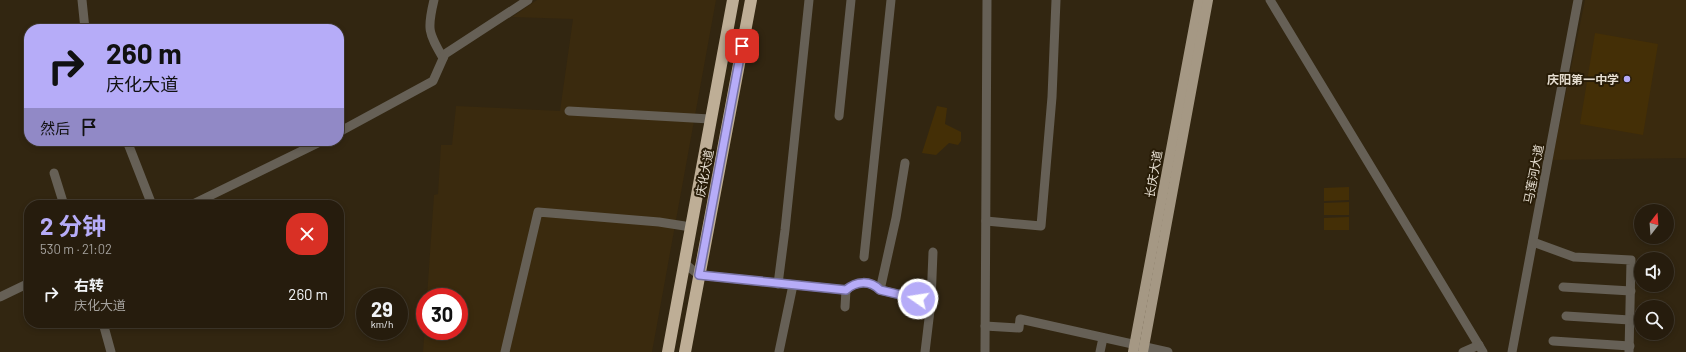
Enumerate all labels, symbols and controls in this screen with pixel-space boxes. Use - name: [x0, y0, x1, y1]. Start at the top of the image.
- pin: [725, 29, 759, 63]
- icon: arrive: [731, 35, 753, 57]
- text: 260 m: [106, 36, 182, 70]
- icon: right: [40, 40, 92, 92]
- place label: 庆阳第一中学: [1547, 72, 1619, 86]
- text: 庆化大道: [106, 73, 178, 95]
- marker: 庆阳第一中学: [1622, 74, 1632, 84]
- icon: arrive: [78, 116, 100, 138]
- text: 然后: [40, 119, 70, 137]
- street label: 马莲河大道: [1520, 143, 1546, 205]
- street label: 庆化大道: [693, 148, 715, 198]
- street label: 长庆大道: [1142, 149, 1164, 199]
- north arrow: [1634, 204, 1674, 244]
- map controls: [1634, 204, 1674, 340]
- text: 2 分钟: [40, 211, 106, 240]
- button: close: [286, 213, 328, 255]
- text: 530 m · 21:02: [40, 241, 112, 257]
- button: sound: [1634, 252, 1674, 292]
- text: 右转: [74, 276, 104, 294]
- position arrow: [897, 278, 939, 320]
- icon: right: [40, 283, 62, 305]
- text: 260 m: [288, 285, 328, 303]
- speed limit sign: 30: [416, 288, 468, 340]
- text: 庆化大道: [74, 297, 126, 313]
- text: 29: [371, 297, 393, 321]
- button: search: [1634, 300, 1674, 340]
- text: km/h: [371, 318, 393, 330]

